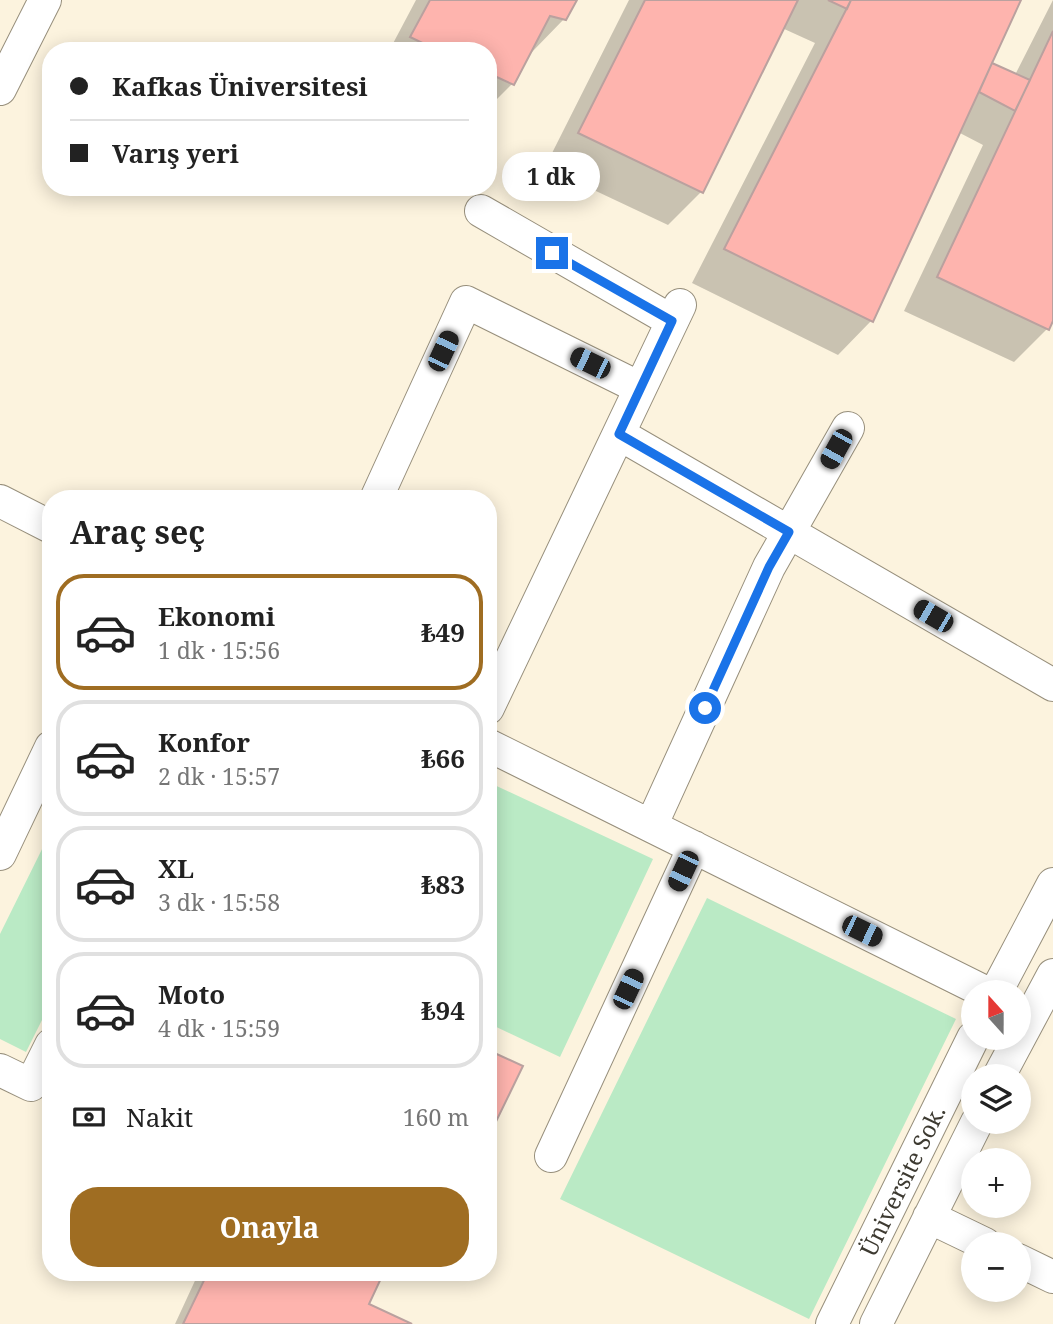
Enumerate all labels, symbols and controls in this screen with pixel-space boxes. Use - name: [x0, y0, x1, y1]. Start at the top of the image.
- text: Kafkas Üniversitesi: [112, 68, 368, 104]
- text: Varış yeri: [112, 135, 239, 171]
- callout: 1 dk: [503, 152, 601, 201]
- text: 1 dk: [527, 160, 575, 192]
- route end: [536, 237, 568, 269]
- car: [425, 328, 462, 374]
- car: [567, 344, 614, 382]
- car: [817, 426, 856, 472]
- text: Araç seç: [70, 510, 205, 553]
- car: [910, 596, 957, 636]
- text: Ekonomi: [158, 598, 275, 634]
- icon: car: [74, 601, 137, 664]
- text: ₺49: [421, 614, 465, 650]
- text: 1 dk · 15:56: [158, 634, 280, 666]
- route start: [689, 692, 721, 724]
- text: Konfor: [158, 724, 250, 760]
- icon: car: [74, 727, 137, 790]
- text: ₺66: [421, 740, 465, 776]
- text: 2 dk · 15:57: [158, 760, 280, 792]
- car: [665, 848, 702, 894]
- text: XL: [158, 850, 194, 886]
- icon: car: [74, 853, 137, 916]
- text: ₺83: [421, 866, 465, 902]
- text: 3 dk · 15:58: [158, 886, 280, 918]
- car: [839, 912, 886, 950]
- car: [610, 966, 647, 1012]
- text: Moto: [158, 976, 225, 1012]
- icon: car: [74, 979, 137, 1042]
- north arrow: [961, 980, 1031, 1050]
- map controls: [961, 980, 1031, 1302]
- text: ₺94: [421, 992, 465, 1028]
- text: 4 dk · 15:59: [158, 1012, 280, 1044]
- button: layers: [961, 1064, 1031, 1134]
- icon: cash: [70, 1098, 108, 1136]
- text: Nakit: [126, 1099, 193, 1135]
- street label: Üniversite Sok.: [852, 1100, 952, 1261]
- text: 160 m: [403, 1101, 469, 1133]
- button: +: [961, 1148, 1031, 1218]
- button: Onayla: [70, 1187, 469, 1267]
- button: −: [961, 1232, 1031, 1302]

